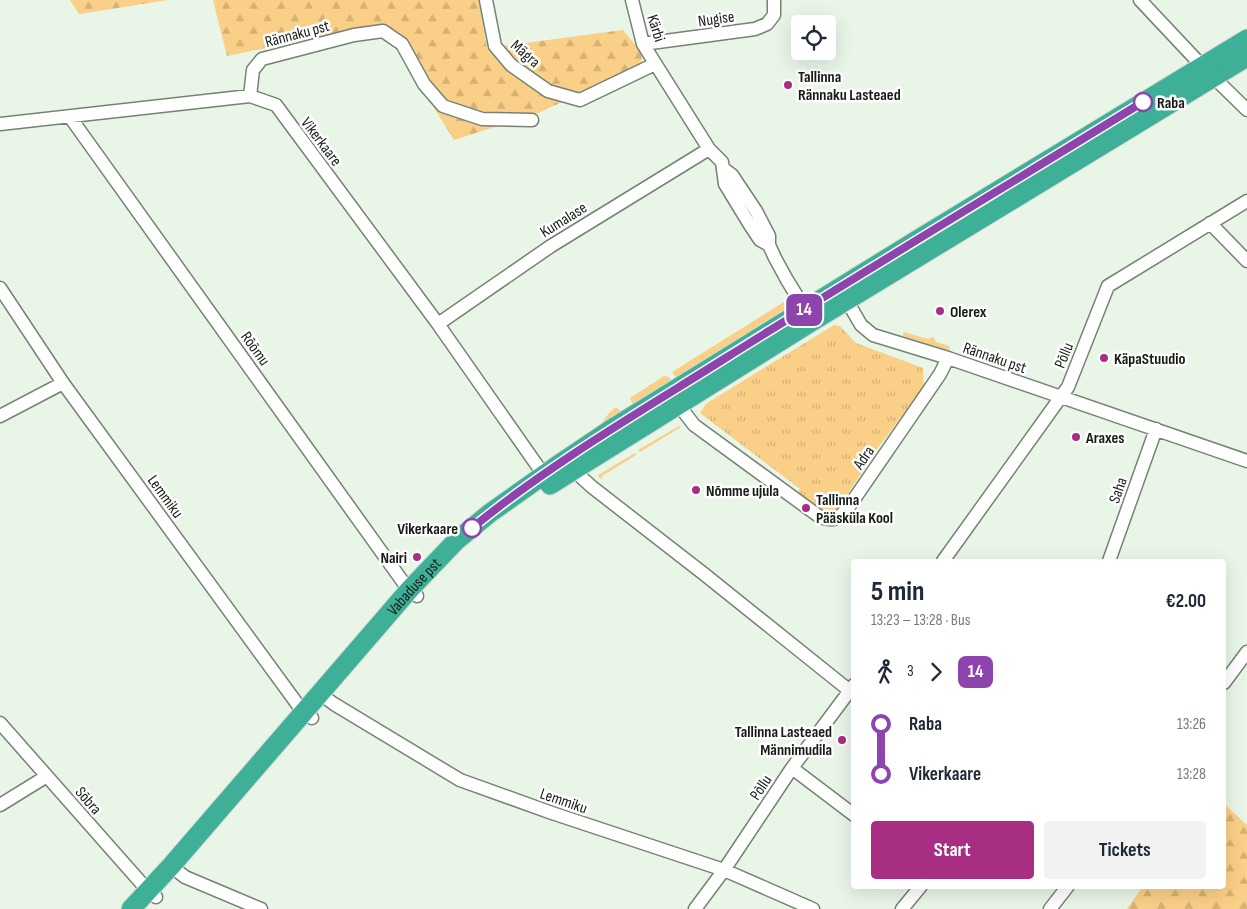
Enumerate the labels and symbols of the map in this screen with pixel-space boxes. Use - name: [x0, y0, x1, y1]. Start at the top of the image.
- street label: Nugise: [697, 8, 736, 31]
- street label: Kärbi: [642, 12, 669, 45]
- street label: Rännaku pst: [263, 17, 332, 52]
- street label: Mägra: [507, 36, 544, 72]
- place label: Tallinna Rännaku Lasteaed: [798, 68, 901, 105]
- marker: Tallinna Rännaku Lasteaed: [782, 79, 794, 91]
- marker: Raba: [1133, 92, 1153, 112]
- place label: Raba: [1157, 94, 1185, 113]
- street label: Vikerkaare: [296, 114, 345, 170]
- street label: Kumalase: [537, 199, 591, 242]
- line badge: 14: [782, 294, 826, 326]
- place label: Olerex: [950, 303, 987, 322]
- marker: Olerex: [934, 305, 946, 317]
- street label: Rõõmu: [236, 328, 273, 370]
- street label: Rännaku pst: [960, 339, 1029, 378]
- street label: Põllu: [1051, 340, 1078, 371]
- place label: KäpaStuudio: [1114, 350, 1185, 369]
- marker: KäpaStuudio: [1098, 352, 1110, 364]
- place label: Araxes: [1085, 429, 1124, 448]
- marker: Araxes: [1070, 431, 1082, 443]
- street label: Adra: [849, 443, 879, 474]
- street label: Lemmiku: [143, 472, 187, 522]
- street label: Saha: [1105, 475, 1132, 506]
- place label: Nõmme ujula: [706, 482, 779, 501]
- marker: Nõmme ujula: [690, 484, 702, 496]
- place label: Tallinna Pääsküla Kool: [816, 491, 893, 528]
- marker: Tallinna Pääsküla Kool: [800, 502, 812, 514]
- marker: Vikerkaare: [462, 518, 482, 538]
- place label: Vikerkaare: [397, 520, 458, 539]
- place label: Nairi: [380, 549, 407, 568]
- marker: Nairi: [411, 551, 423, 563]
- street label: Vabaduse pst: [384, 555, 446, 620]
- place label: Tallinna Lasteaed Männimudila: [735, 723, 832, 760]
- marker: Tallinna Lasteaed Männimudila: [836, 734, 848, 746]
- street label: Põllu: [746, 772, 776, 804]
- street label: Sõbra: [71, 783, 105, 819]
- street label: Lemmiku: [537, 785, 590, 818]

